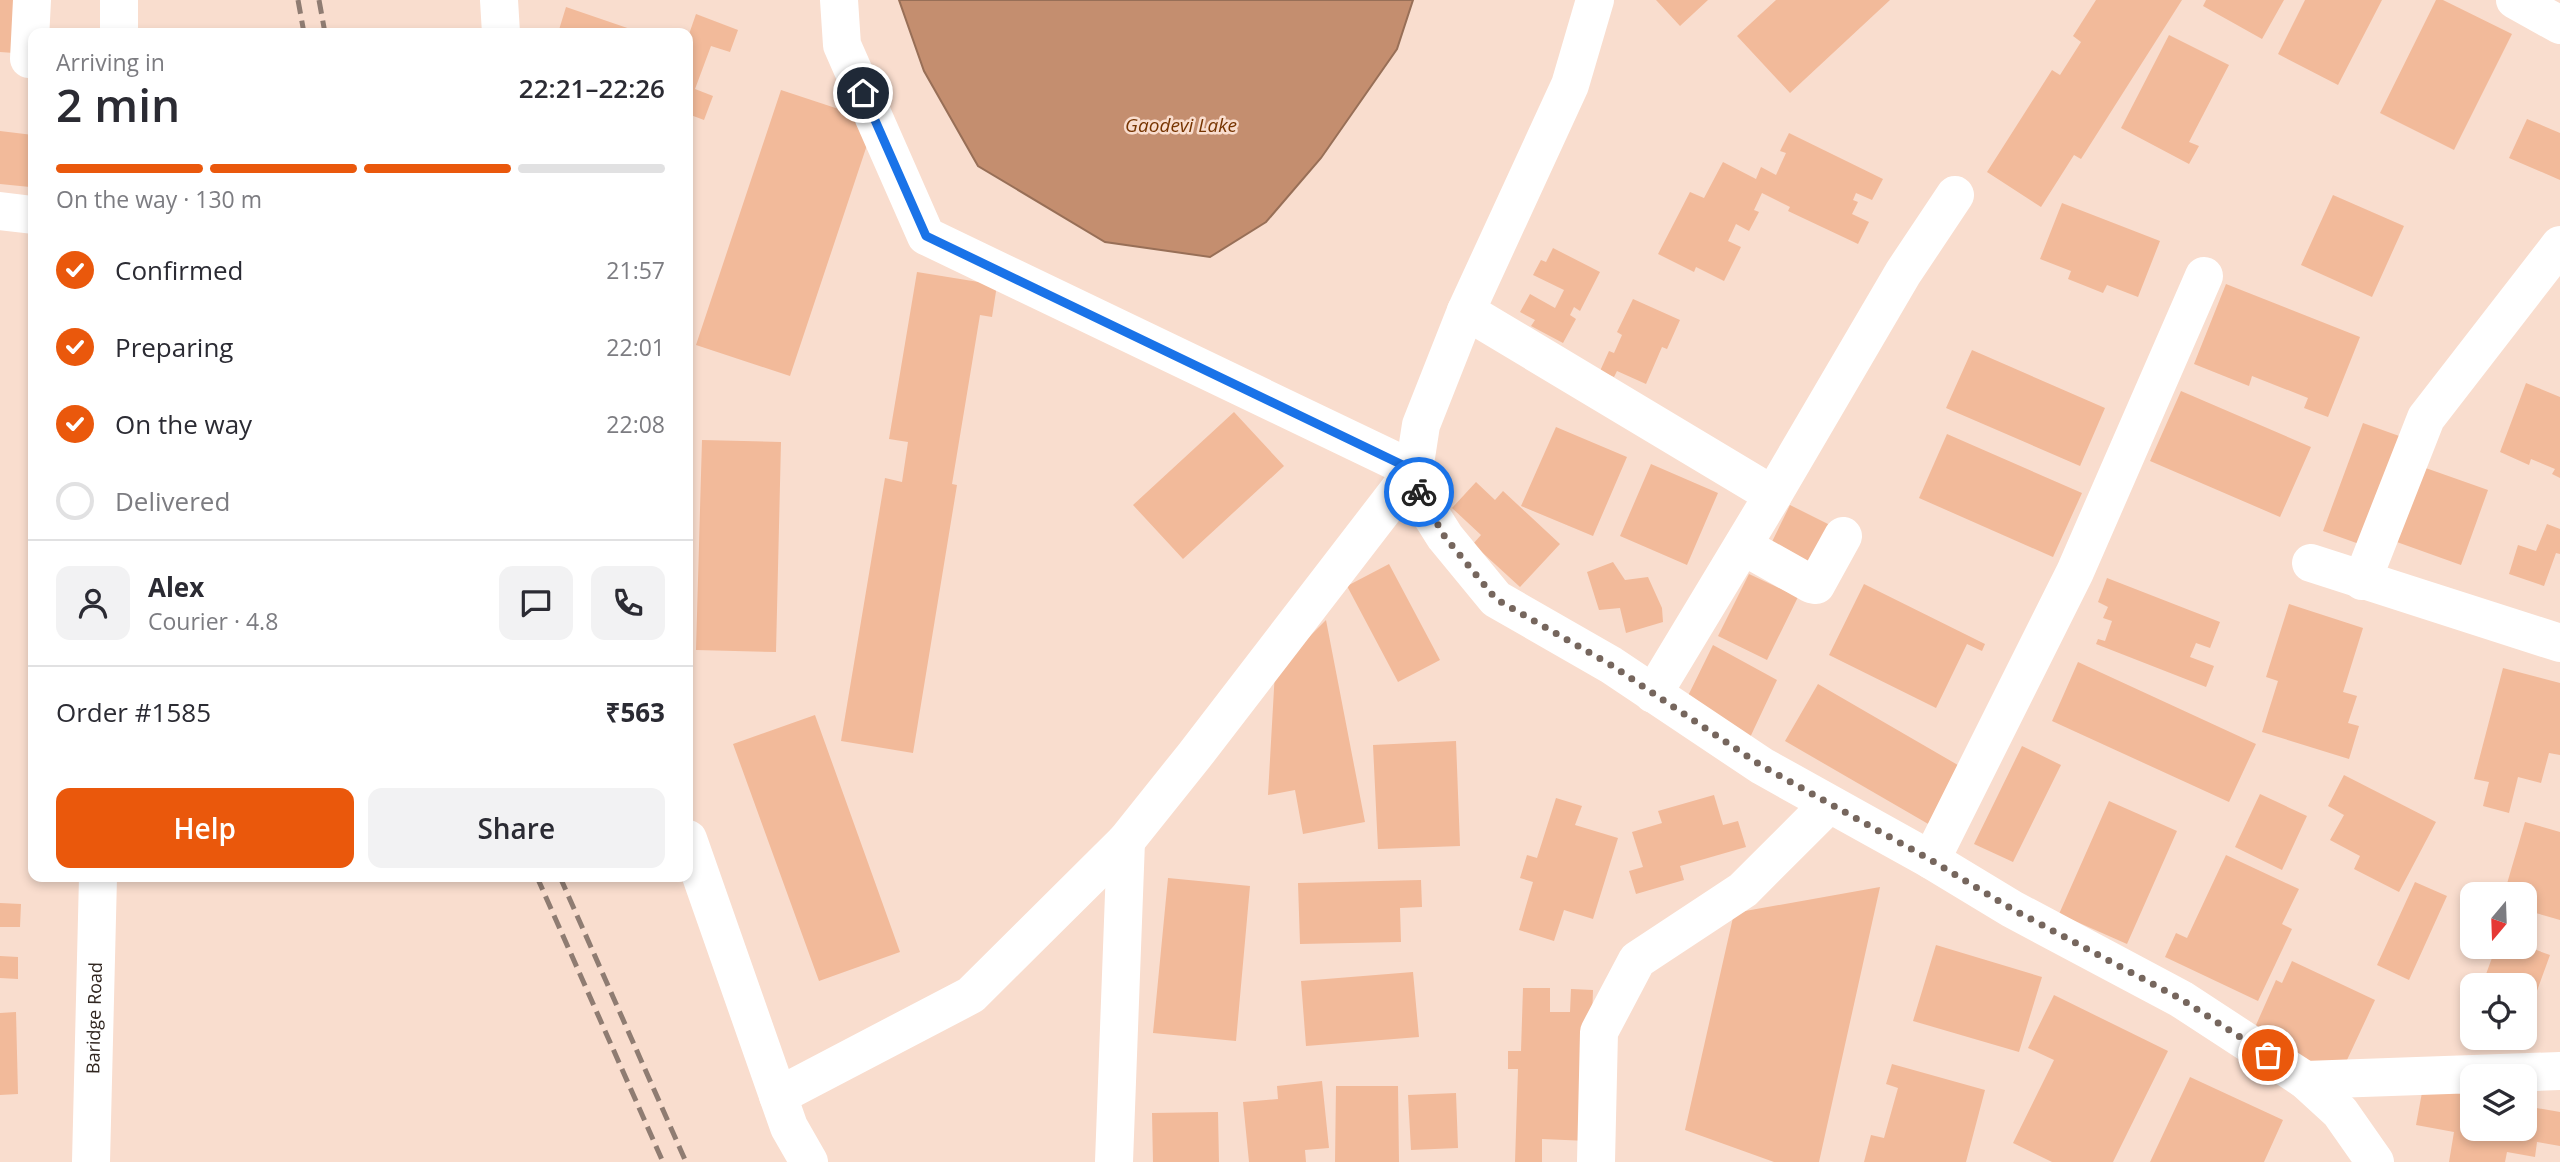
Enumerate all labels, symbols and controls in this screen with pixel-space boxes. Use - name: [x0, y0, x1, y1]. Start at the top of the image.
- text: Arriving in: [56, 46, 165, 78]
- pin: [833, 63, 893, 123]
- text: 22:21–22:26: [519, 70, 665, 106]
- text: 2 min: [56, 73, 180, 135]
- icon: home: [844, 74, 882, 112]
- water label: Gaodevi Lake: [1125, 112, 1237, 138]
- text: On the way · 130 m: [56, 183, 262, 215]
- icon: check: [56, 251, 94, 289]
- text: Confirmed: [115, 252, 243, 288]
- text: 21:57: [606, 254, 665, 286]
- icon: check: [56, 328, 94, 366]
- text: Preparing: [115, 329, 233, 365]
- text: 22:01: [606, 331, 665, 363]
- icon: check: [56, 405, 94, 443]
- text: On the way: [115, 406, 252, 442]
- text: 22:08: [606, 408, 665, 440]
- courier: [1384, 457, 1454, 527]
- icon: bike: [1400, 473, 1438, 511]
- text: Delivered: [115, 483, 230, 519]
- button: person: [56, 566, 130, 640]
- button: chat: [499, 566, 573, 640]
- button: phone: [591, 566, 665, 640]
- text: Alex: [148, 569, 204, 605]
- text: Courier · 4.8: [148, 605, 278, 637]
- text: Order #1585: [56, 694, 211, 730]
- text: ₹563: [606, 694, 665, 730]
- button: Help: [56, 788, 354, 868]
- button: Share: [368, 788, 665, 868]
- north arrow: [2460, 882, 2538, 959]
- map controls: [2460, 882, 2537, 1141]
- street label: Baridge Road: [80, 962, 107, 1074]
- button: locate: [2460, 973, 2537, 1050]
- pin: [2238, 1025, 2298, 1085]
- icon: bag: [2249, 1036, 2287, 1074]
- button: layers: [2460, 1064, 2537, 1141]

